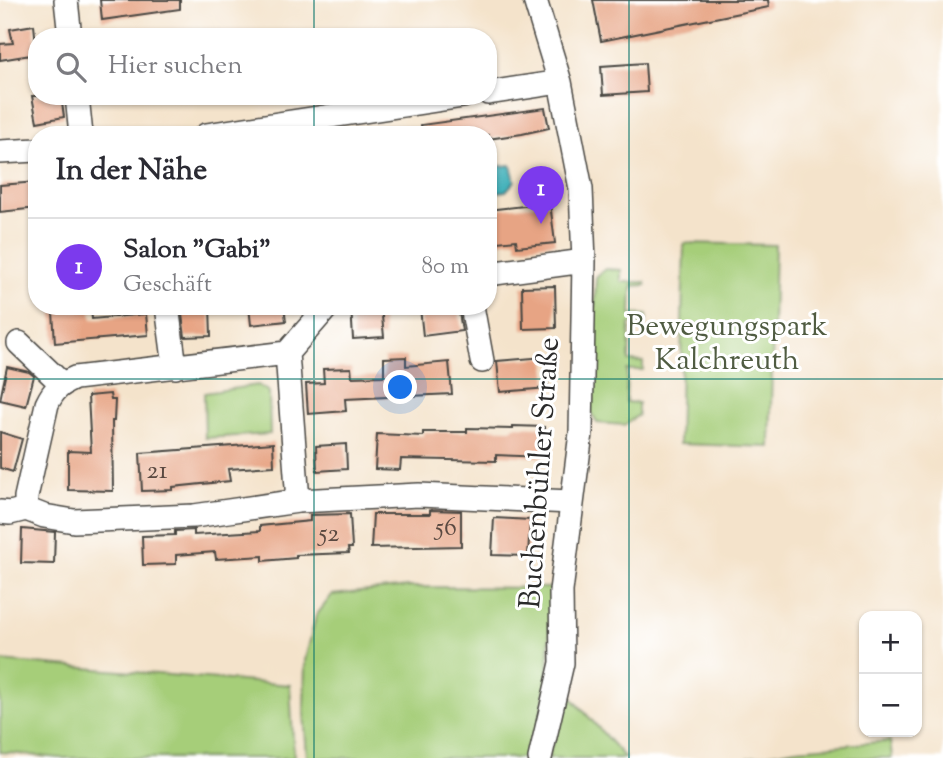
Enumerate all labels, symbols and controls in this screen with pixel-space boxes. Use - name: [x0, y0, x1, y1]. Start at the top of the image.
- search box: [28, 28, 497, 105]
- icon: search: [52, 48, 90, 86]
- text: Hier suchen: [108, 48, 243, 85]
- text: In der Nähe: [56, 150, 207, 193]
- pin: 1: [518, 166, 564, 224]
- text: Salon "Gabi": [123, 232, 271, 269]
- text: 1: [75, 251, 83, 284]
- text: 80 m: [421, 251, 469, 284]
- text: Geschäft: [123, 269, 212, 302]
- park label: Bewegungspark Kalchreuth: [626, 306, 828, 383]
- street label: Buchenbühler Straße: [510, 336, 572, 610]
- your location: [383, 370, 417, 404]
- house number: 21: [146, 453, 168, 490]
- house number: 56: [433, 510, 457, 547]
- house number: 52: [316, 516, 340, 553]
- map controls: [859, 611, 922, 737]
- button: +: [859, 611, 922, 674]
- button: −: [859, 674, 922, 737]

